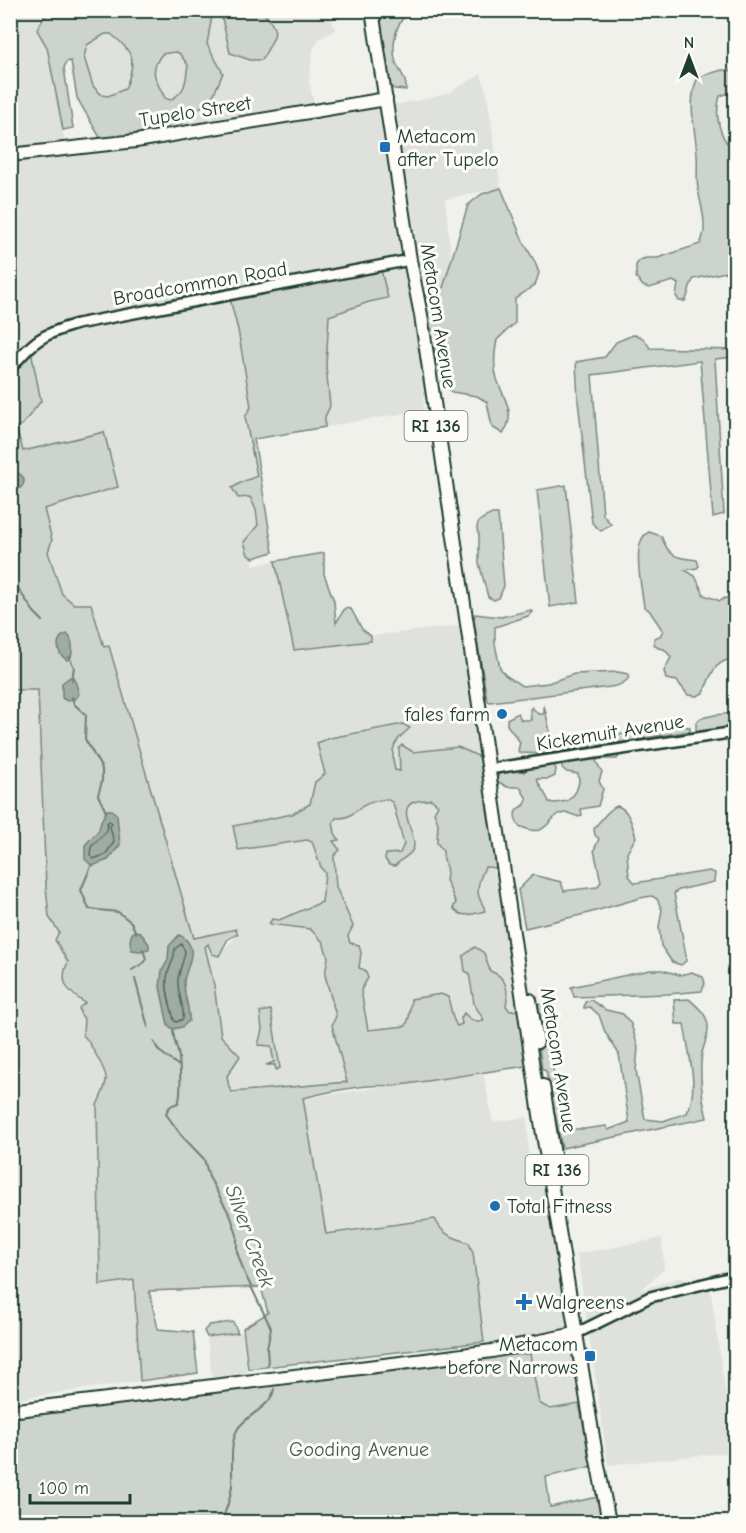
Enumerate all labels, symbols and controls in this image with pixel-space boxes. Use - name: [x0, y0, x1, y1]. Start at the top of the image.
- north arrow: [659, 27, 719, 87]
- text: N: [684, 34, 694, 52]
- street label: Tupelo Street: [137, 91, 254, 132]
- place label: Metacom after Tupelo: [397, 125, 499, 171]
- marker: Metacom after Tupelo: [378, 140, 392, 154]
- street label: Metacom Avenue: [416, 242, 461, 390]
- street label: Broadcommon Road: [111, 257, 289, 310]
- road number: RI 136: [404, 411, 468, 441]
- place label: fales farm: [404, 703, 490, 726]
- marker: fales farm: [495, 707, 509, 721]
- street label: Kickemuit Avenue: [535, 709, 686, 756]
- street label: Metacom Avenue: [536, 986, 581, 1134]
- road number: RI 136: [526, 1155, 588, 1185]
- water label: Silver Creek: [220, 1181, 280, 1291]
- place label: Total Fitness: [507, 1195, 612, 1218]
- marker: Total Fitness: [488, 1199, 502, 1213]
- place label: Walgreens: [536, 1291, 624, 1314]
- marker: Walgreens: [517, 1295, 531, 1309]
- place label: Metacom before Narrows: [448, 1333, 578, 1379]
- marker: Metacom before Narrows: [583, 1349, 597, 1363]
- park label: Gooding Avenue: [289, 1438, 429, 1461]
- scale bar: [30, 1467, 130, 1505]
- text: 100 m: [39, 1478, 89, 1499]

